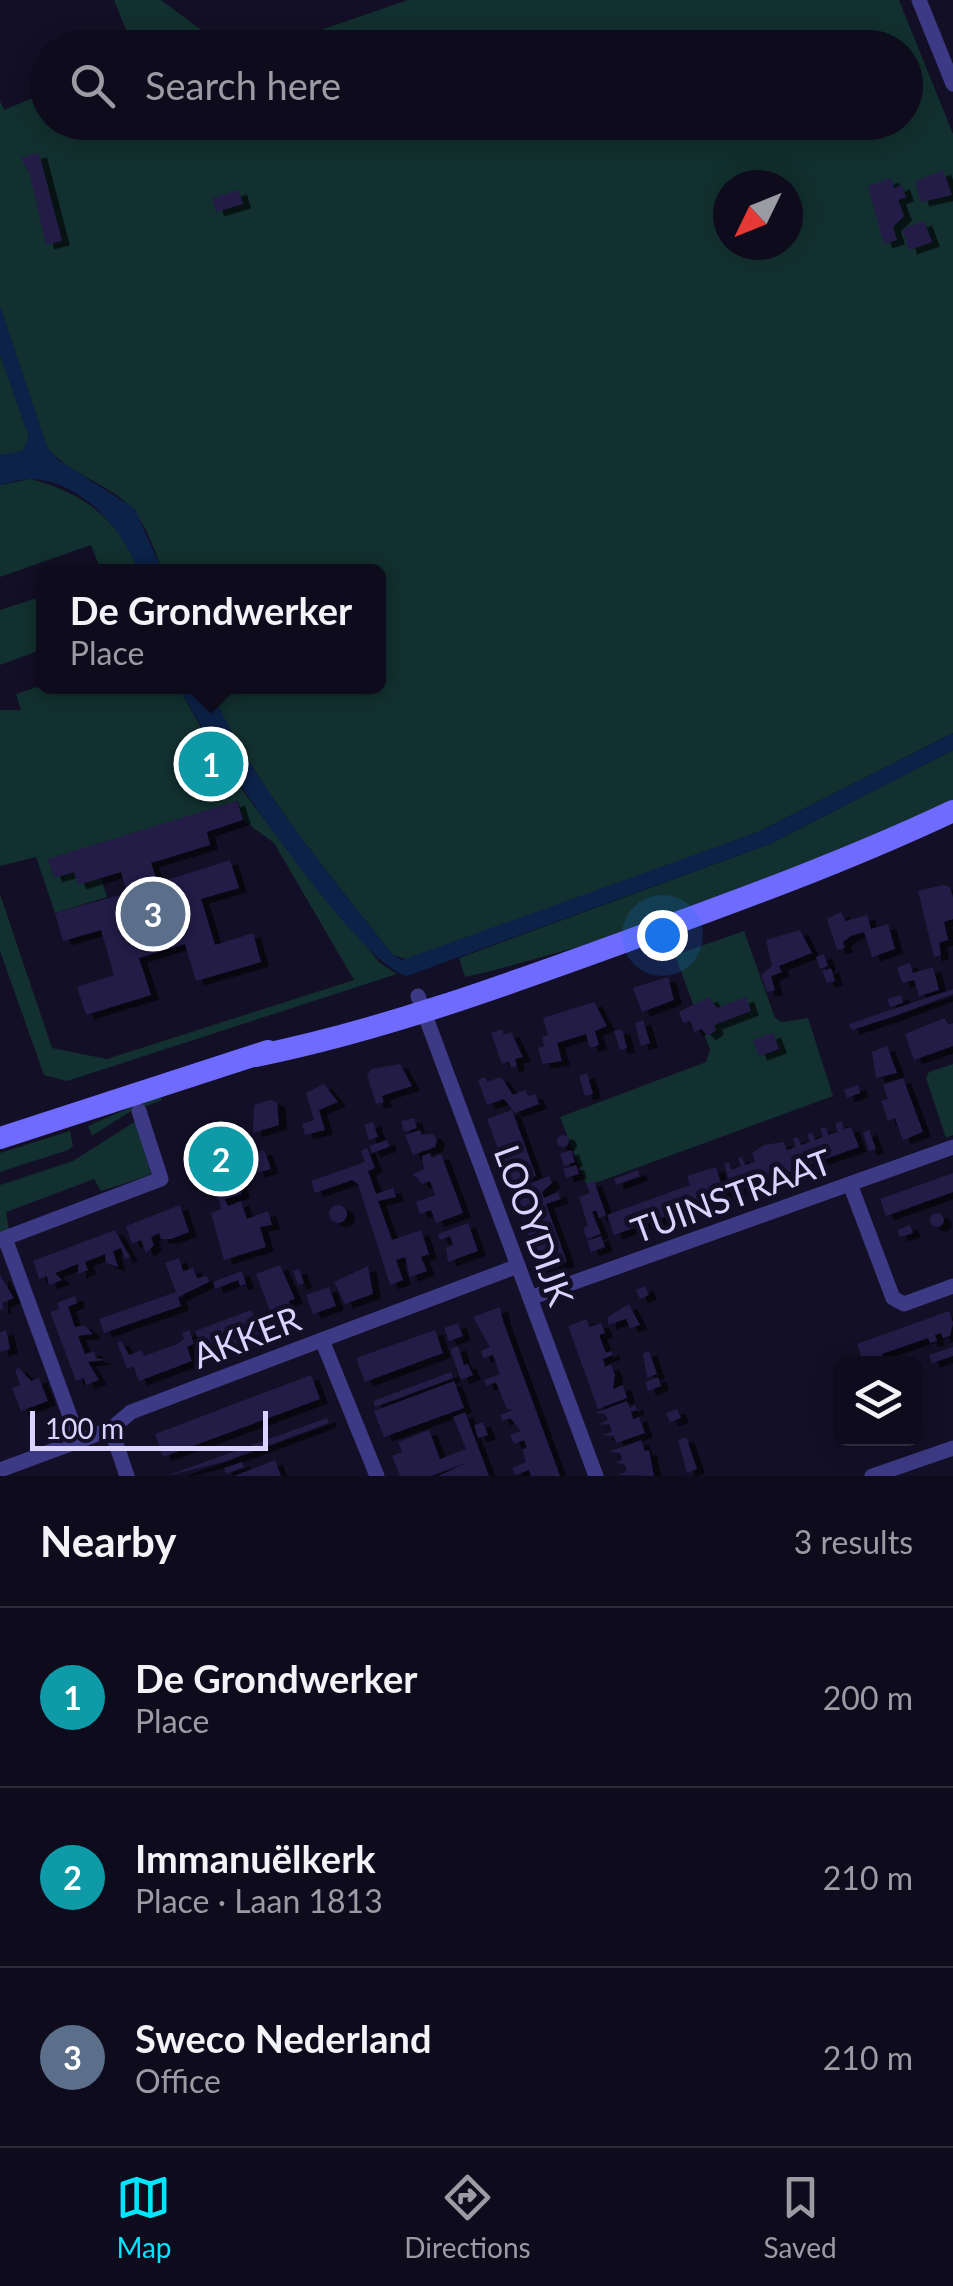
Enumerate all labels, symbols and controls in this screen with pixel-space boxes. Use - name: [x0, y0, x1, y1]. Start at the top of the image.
- search box: [30, 30, 923, 140]
- icon: search: [65, 58, 120, 113]
- text: Search here: [145, 62, 341, 108]
- north arrow: [713, 170, 803, 260]
- popup: [36, 564, 386, 694]
- text: De Grondwerker: [70, 587, 352, 633]
- text: Place: [70, 633, 144, 672]
- pin: 1: [178, 726, 244, 802]
- pin: 3: [120, 876, 186, 952]
- your location: [637, 910, 688, 961]
- pin: 2: [188, 1122, 254, 1196]
- street label: LOOYDIJK: [487, 1139, 584, 1312]
- street label: TUINSTRAAT: [625, 1139, 837, 1251]
- street label: AKKER: [186, 1296, 306, 1376]
- map controls: [833, 1356, 923, 1446]
- button: layers: [833, 1356, 923, 1446]
- scale bar: [30, 1406, 268, 1450]
- text: 100 m: [45, 1411, 124, 1445]
- text: Nearby: [40, 1516, 177, 1566]
- text: 3 results: [794, 1522, 913, 1561]
- text: De Grondwerker: [135, 1655, 417, 1701]
- text: 1: [63, 1678, 82, 1717]
- text: 200 m: [823, 1678, 913, 1717]
- text: Place: [135, 1701, 209, 1740]
- text: Immanuëlkerk: [135, 1835, 376, 1881]
- text: 2: [63, 1858, 82, 1897]
- text: 210 m: [823, 1858, 913, 1897]
- text: Place · Laan 1813: [135, 1881, 383, 1920]
- text: Sweco Nederland: [135, 2015, 432, 2061]
- text: 3: [63, 2038, 82, 2077]
- text: 210 m: [823, 2038, 913, 2077]
- text: Office: [135, 2061, 221, 2100]
- tab: Map: [116, 2170, 172, 2264]
- tab: Directions: [404, 2170, 531, 2264]
- tab: Saved: [763, 2170, 837, 2264]

